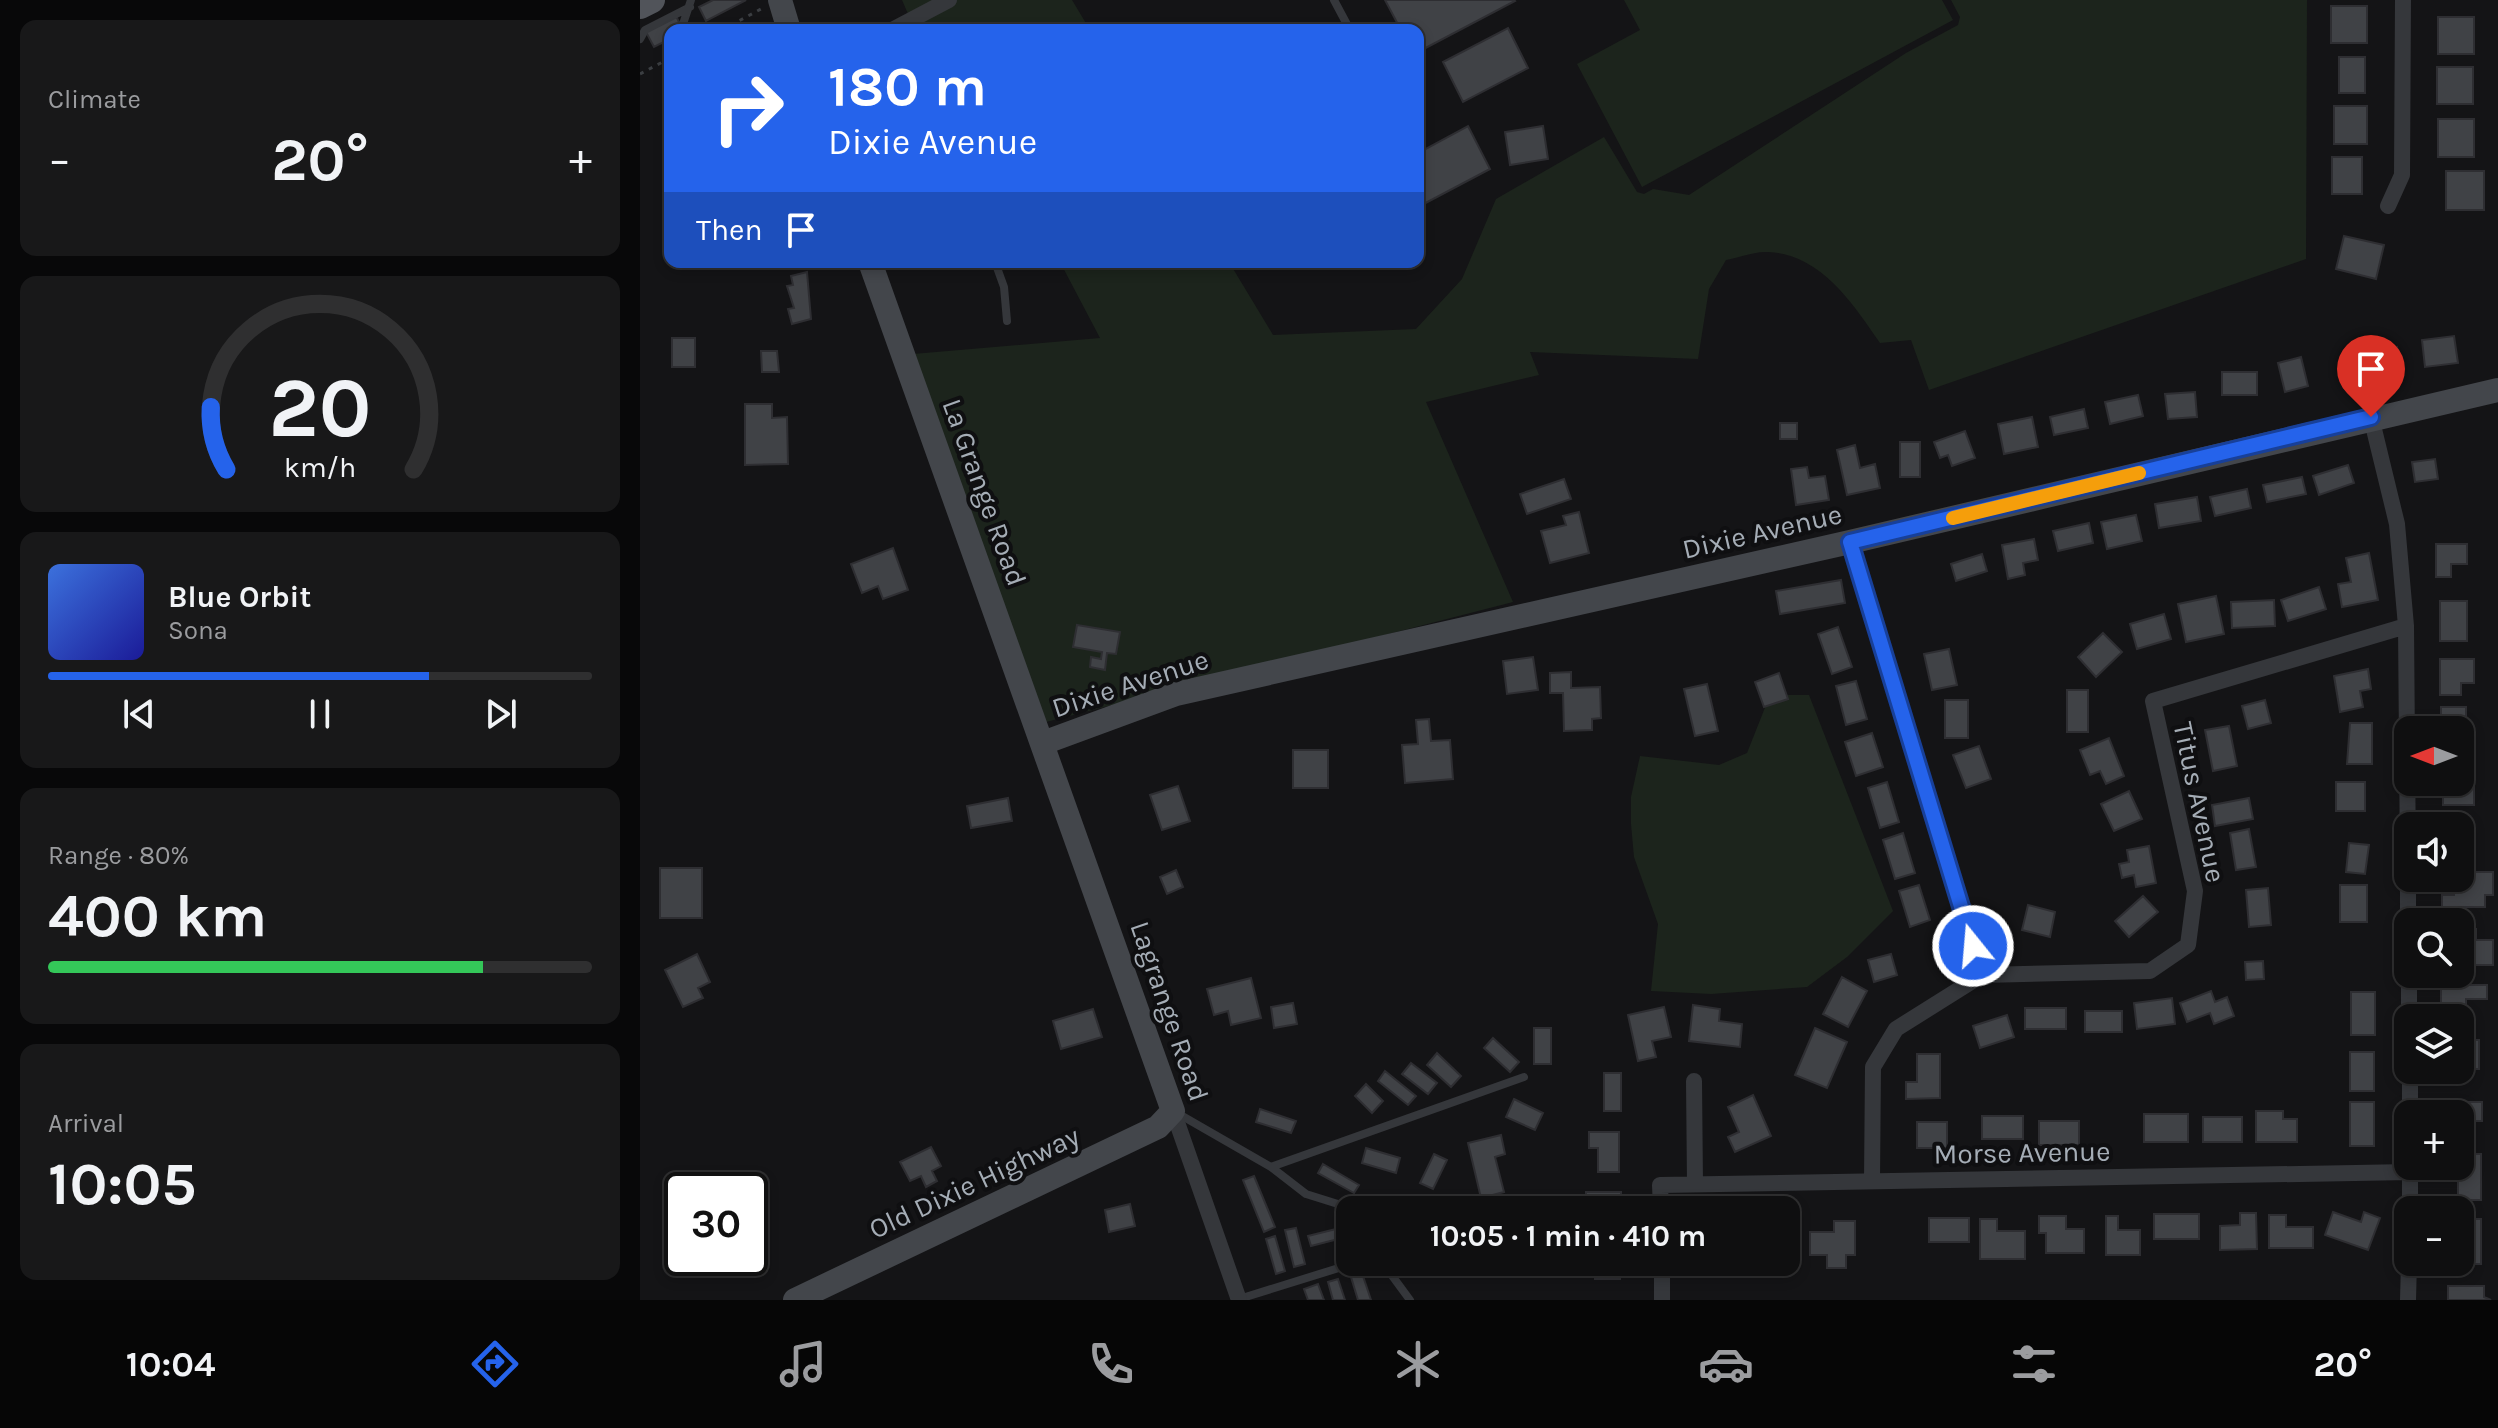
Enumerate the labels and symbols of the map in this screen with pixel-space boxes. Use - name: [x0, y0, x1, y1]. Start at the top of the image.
- pin: [2337, 335, 2405, 417]
- street label: La Grange Road: [935, 394, 1034, 590]
- street label: Dixie Avenue: [1679, 497, 1845, 566]
- street label: Dixie Avenue: [1048, 643, 1213, 724]
- north arrow: [2394, 716, 2474, 796]
- street label: Titus Avenue: [2166, 719, 2233, 885]
- position arrow: [1931, 904, 2015, 988]
- street label: Lagrange Road: [1123, 917, 1216, 1105]
- street label: Old Dixie Highway: [864, 1119, 1085, 1246]
- street label: Morse Avenue: [1933, 1134, 2111, 1171]
- speed limit sign: 30: [664, 1172, 768, 1276]

